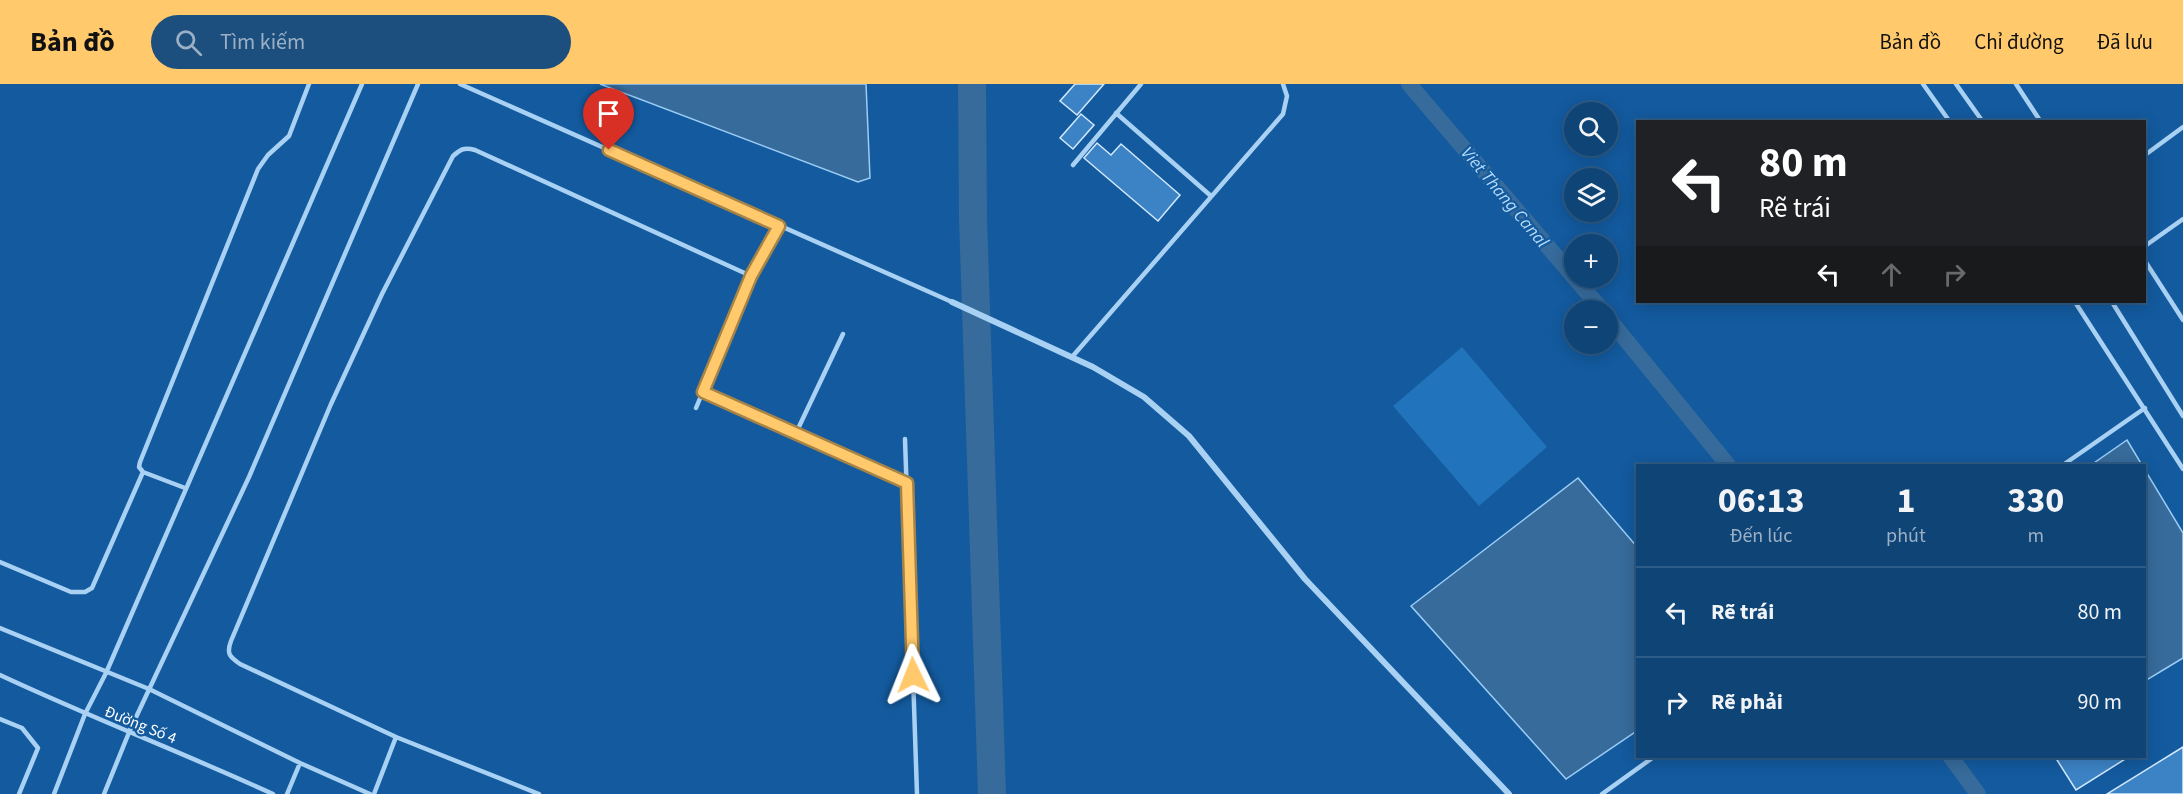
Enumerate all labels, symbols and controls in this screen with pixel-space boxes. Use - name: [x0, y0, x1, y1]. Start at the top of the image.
- search box: [151, 15, 571, 69]
- text: Bản đồ: [30, 22, 115, 62]
- icon: search: [172, 26, 205, 59]
- text: Tìm kiếm: [220, 26, 305, 58]
- text: Bản đồ: [1879, 27, 1941, 57]
- text: Chỉ đường: [1974, 27, 2064, 57]
- text: Đã lưu: [2097, 27, 2153, 57]
- pin: [583, 88, 634, 150]
- icon: arrive: [592, 97, 625, 130]
- map controls: [1564, 102, 1618, 354]
- button: search: [1564, 102, 1618, 156]
- text: 80 m: [1759, 133, 1848, 193]
- water label: Viet Thang Canal: [1455, 141, 1555, 254]
- icon: left: [1660, 144, 1738, 222]
- button: layers: [1564, 168, 1618, 222]
- text: Rẽ trái: [1759, 189, 1831, 228]
- button: +: [1564, 234, 1618, 288]
- icon: left: [1812, 258, 1845, 291]
- icon: ahead: [1875, 258, 1908, 291]
- icon: right: [1938, 258, 1971, 291]
- button: −: [1564, 300, 1618, 354]
- text: 06:13: [1718, 475, 1804, 526]
- text: 1: [1896, 475, 1915, 526]
- text: 330: [2007, 475, 2064, 526]
- text: Đến lúc: [1730, 522, 1792, 550]
- text: phút: [1886, 522, 1926, 550]
- text: m: [2028, 522, 2044, 550]
- icon: left: [1660, 596, 1693, 629]
- text: Rẽ trái: [1711, 596, 1774, 628]
- text: 80 m: [2077, 596, 2122, 628]
- position arrow: [881, 643, 945, 707]
- icon: right: [1660, 686, 1693, 719]
- text: Rẽ phải: [1711, 686, 1783, 718]
- text: 90 m: [2077, 686, 2122, 718]
- street label: Đường Số 4: [101, 701, 180, 749]

